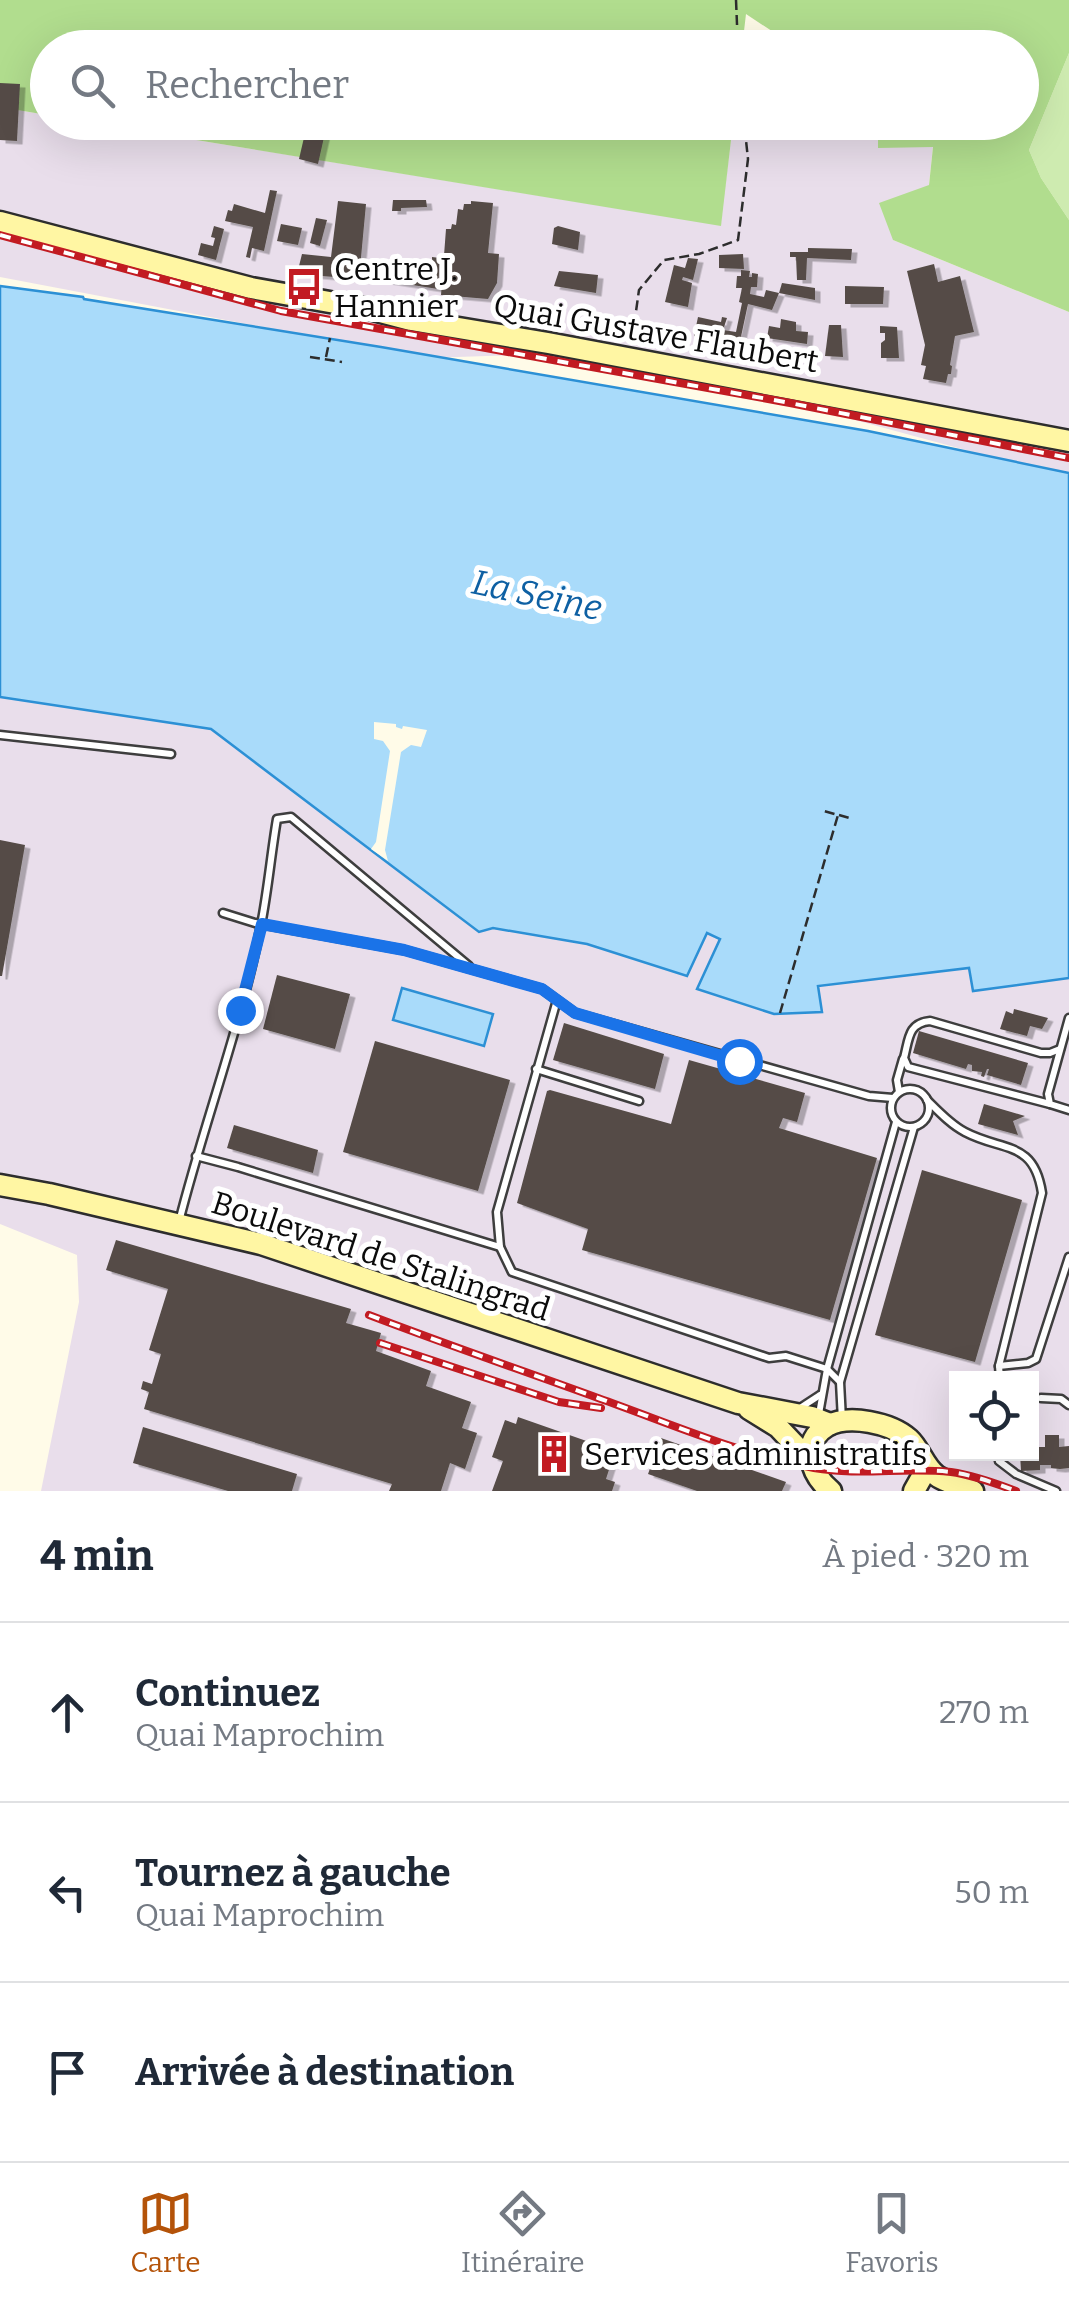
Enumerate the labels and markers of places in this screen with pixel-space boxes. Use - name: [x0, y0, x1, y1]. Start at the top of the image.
- place label: Centre J. Hannier: [334, 250, 458, 325]
- bus stop icon: Centre J. Hannier: [283, 266, 325, 308]
- building icon: Services administratifs: [533, 1433, 575, 1475]
- place label: Services administratifs: [584, 1435, 927, 1473]

